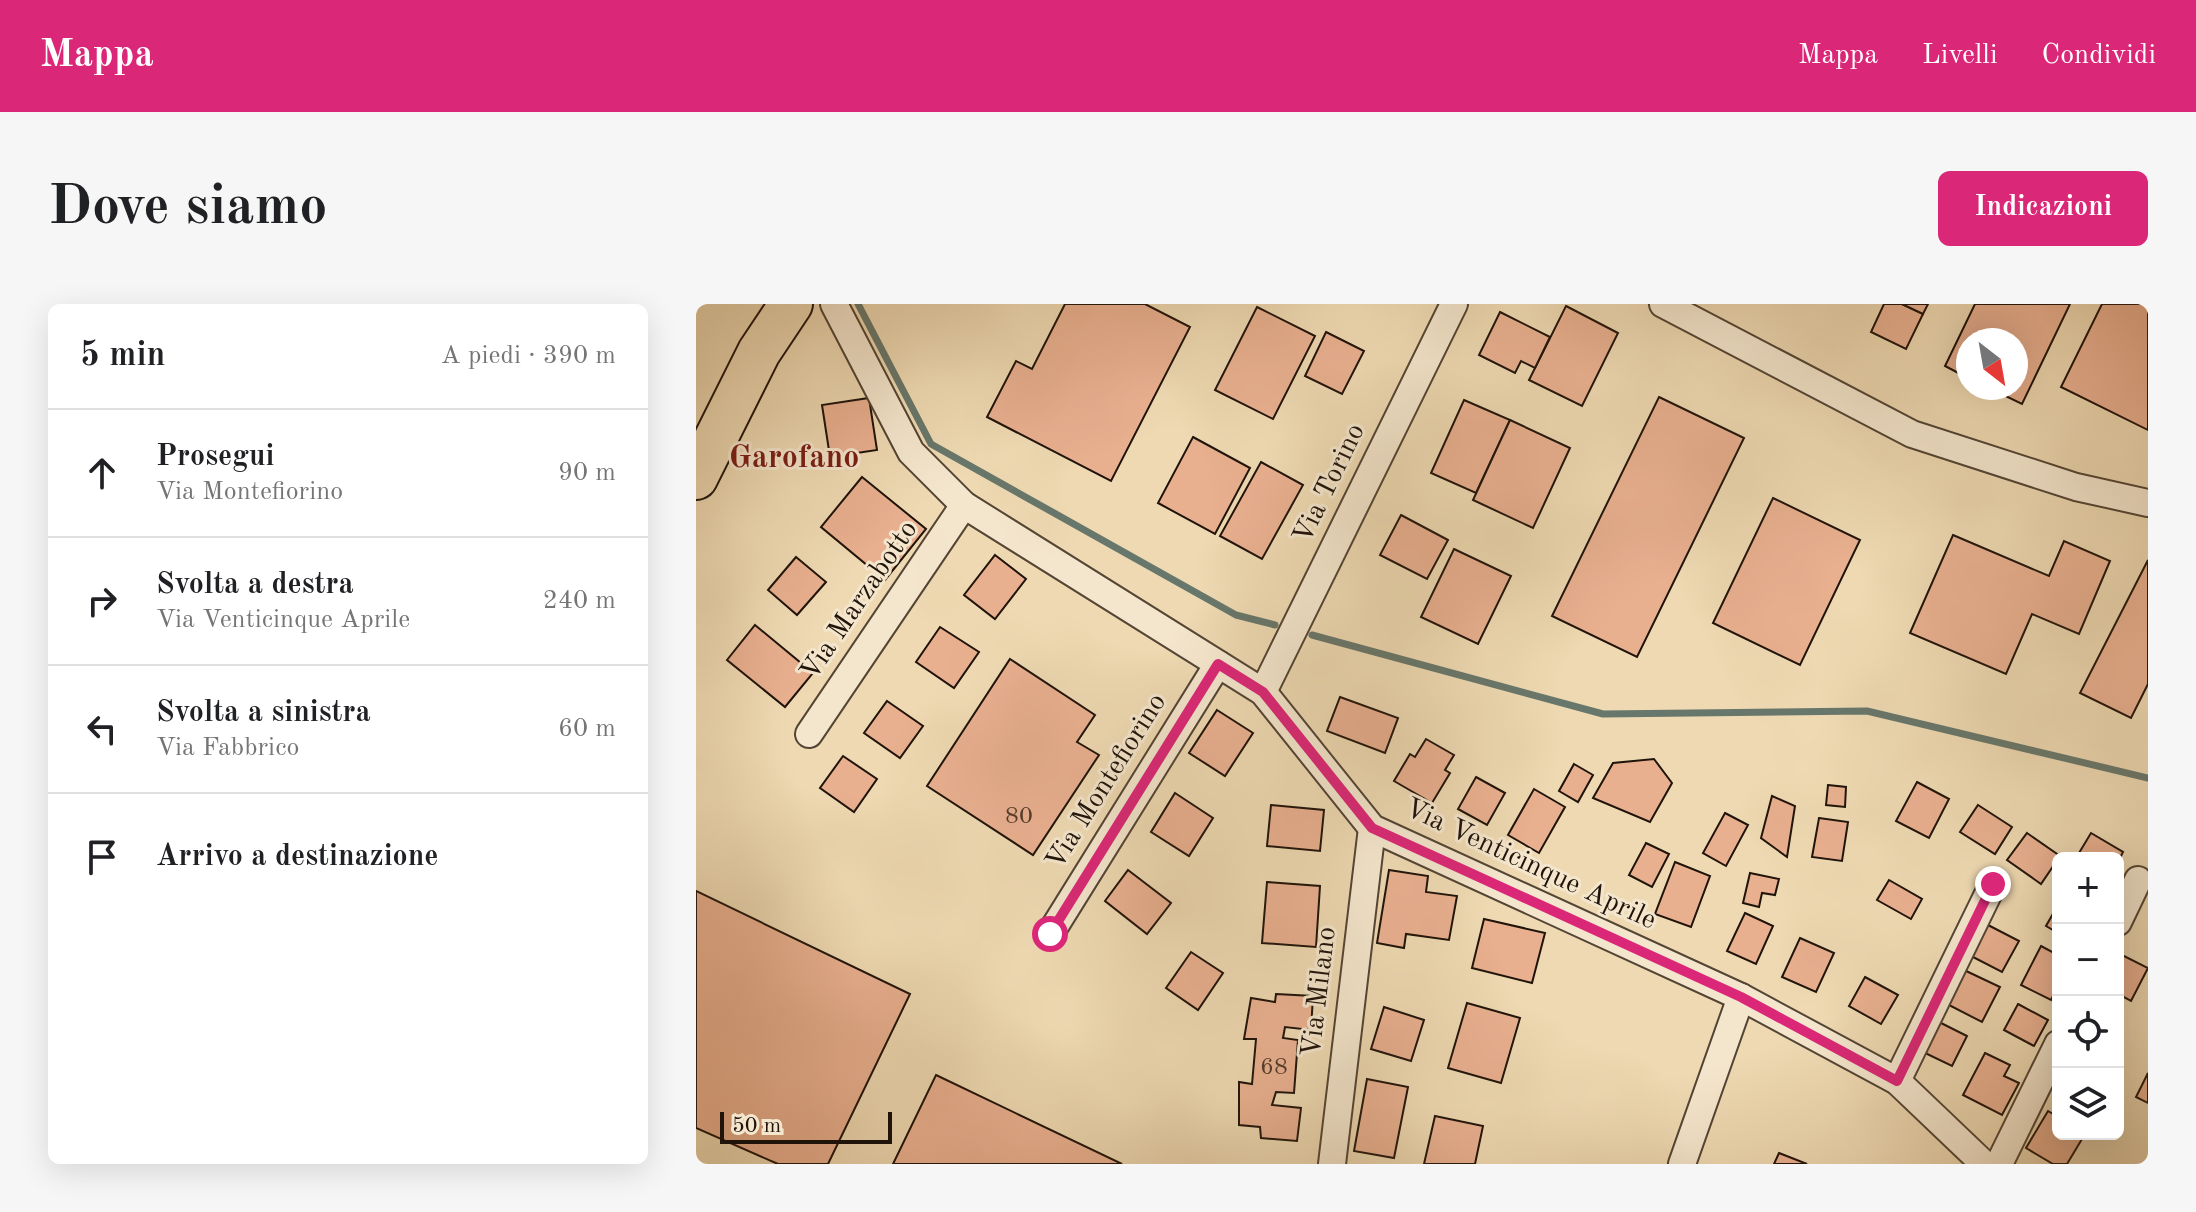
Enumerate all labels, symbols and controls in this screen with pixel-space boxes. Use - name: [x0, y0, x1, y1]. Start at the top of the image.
- text: Mappa: [40, 37, 154, 75]
- text: Mappa: [1798, 42, 1878, 70]
- text: Livelli: [1922, 42, 1997, 70]
- text: Condividi: [2041, 42, 2156, 70]
- button: Indicazioni: [1938, 171, 2148, 246]
- text: Dove siamo: [48, 180, 327, 236]
- north arrow: [1956, 328, 2028, 400]
- text: 5 min: [80, 339, 165, 373]
- text: A piedi · 390 m: [441, 343, 616, 369]
- street label: Via Torino: [1289, 420, 1371, 548]
- text: Prosegui: [156, 442, 274, 472]
- district label: Garofano: [729, 443, 859, 475]
- icon: ahead: [80, 451, 124, 495]
- text: 90 m: [558, 460, 616, 486]
- text: Via Montefiorino: [156, 479, 343, 505]
- street label: Via Marzabotto: [796, 516, 924, 686]
- text: Svolta a destra: [156, 570, 354, 600]
- icon: right: [80, 579, 124, 623]
- text: 240 m: [543, 588, 616, 614]
- text: Via Venticinque Aprile: [156, 607, 410, 633]
- street label: Via Montefiorino: [1042, 689, 1172, 875]
- text: Svolta a sinistra: [156, 698, 371, 728]
- icon: left: [80, 707, 124, 751]
- text: 60 m: [558, 716, 616, 742]
- text: Via Fabbrico: [156, 735, 299, 761]
- street label: Via Venticinque Aprile: [1400, 794, 1660, 936]
- house number: 80: [1005, 805, 1033, 829]
- icon: arrive: [80, 835, 124, 879]
- text: Arrivo a destinazione: [156, 842, 438, 872]
- map controls: [2052, 852, 2124, 1140]
- button: +: [2052, 852, 2124, 924]
- route end: [1975, 866, 2011, 902]
- route start: [1032, 916, 1068, 952]
- button: −: [2052, 924, 2124, 996]
- street label: Via Milano: [1298, 925, 1342, 1059]
- button: locate: [2052, 996, 2124, 1068]
- house number: 68: [1260, 1056, 1288, 1080]
- button: layers: [2052, 1068, 2124, 1140]
- scale bar: [720, 1108, 892, 1144]
- text: 50 m: [732, 1115, 781, 1137]

